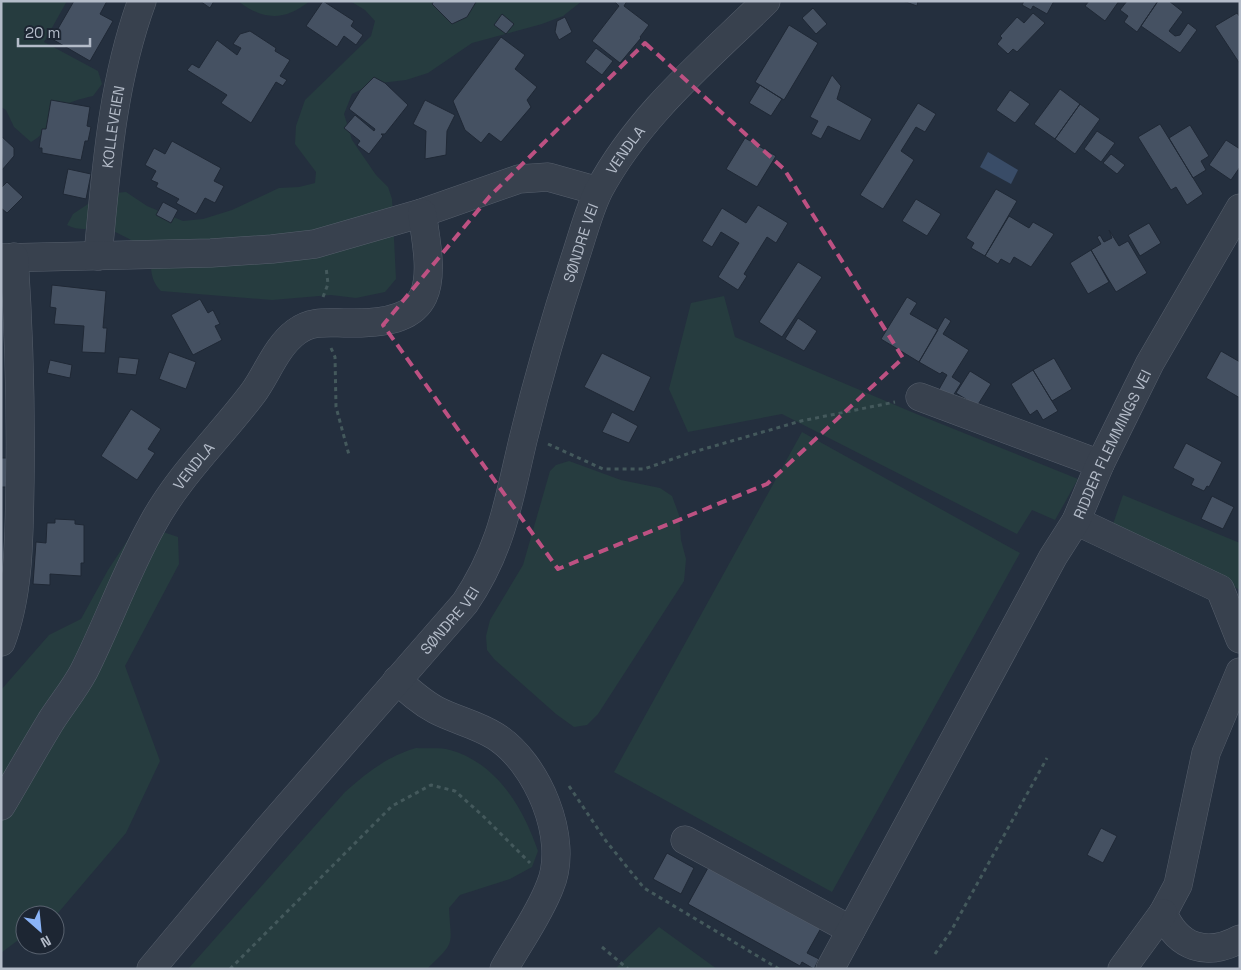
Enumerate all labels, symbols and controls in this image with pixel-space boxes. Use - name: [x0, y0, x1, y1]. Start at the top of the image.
- scale bar: [18, 15, 90, 47]
- text: 20 m: [25, 23, 60, 42]
- street label: KOLLEVEIEN: [97, 84, 128, 169]
- street label: VENDLA: [601, 121, 649, 177]
- street label: SØNDRE VEI: [558, 200, 602, 285]
- street label: RIDDER FLEMMINGS VEI: [1069, 366, 1155, 522]
- street label: VENDLA: [168, 438, 218, 493]
- street label: SØNDRE VEI: [416, 583, 483, 658]
- north arrow: [15, 905, 65, 955]
- text: N: [38, 931, 54, 952]

